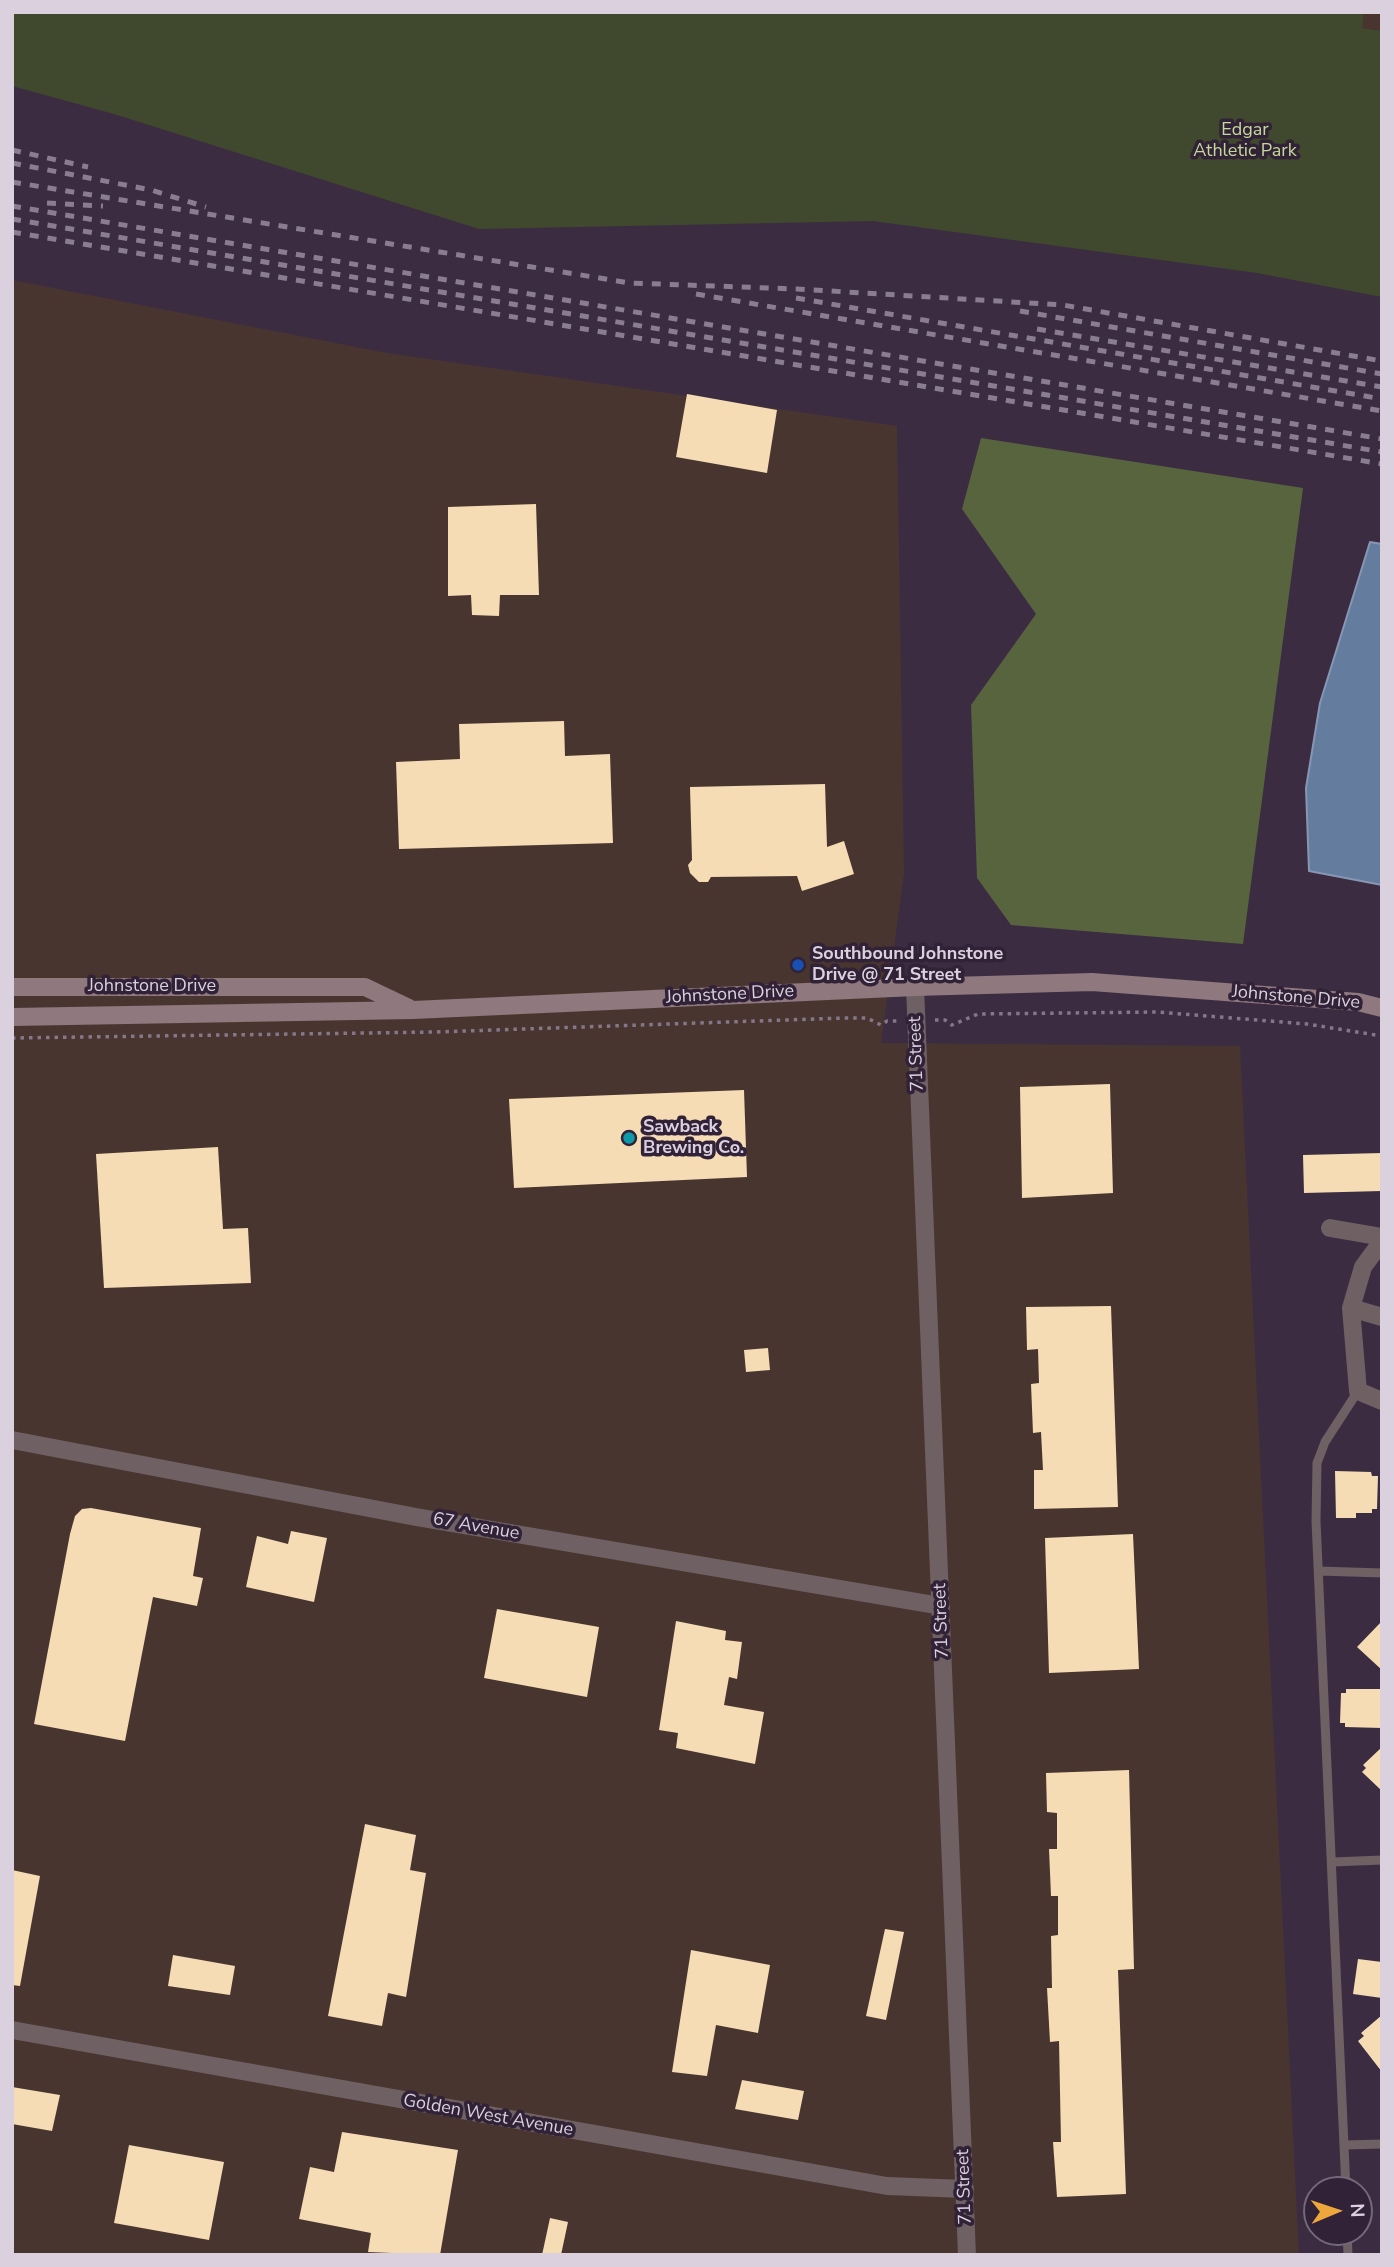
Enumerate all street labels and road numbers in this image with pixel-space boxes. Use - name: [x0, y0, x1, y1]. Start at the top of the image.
- street label: Johnstone Drive: [88, 976, 216, 998]
- street label: Johnstone Drive: [665, 981, 795, 1009]
- street label: Johnstone Drive: [1231, 982, 1361, 1014]
- street label: 71 Street: [905, 1016, 929, 1092]
- street label: 67 Avenue: [431, 1509, 521, 1545]
- street label: 71 Street: [930, 1583, 954, 1659]
- street label: Golden West Avenue: [401, 2090, 575, 2142]
- street label: 71 Street: [953, 2149, 977, 2225]

